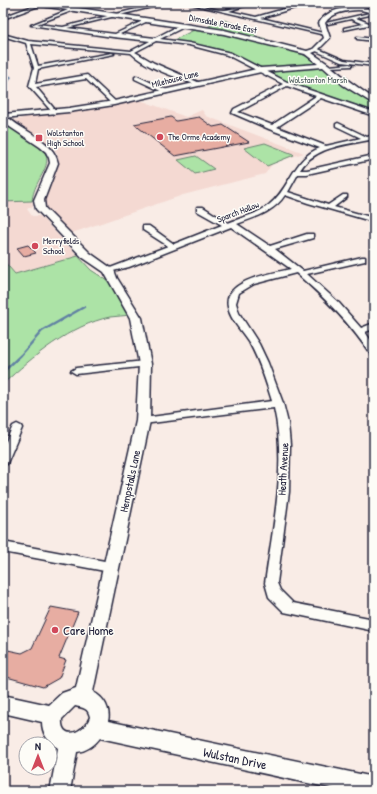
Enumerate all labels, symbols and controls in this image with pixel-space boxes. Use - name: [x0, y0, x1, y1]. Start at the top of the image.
- street label: Dimsdale Parade East: [188, 12, 259, 37]
- street label: Milehouse Lane: [150, 67, 200, 91]
- park label: Wolstanton Marsh: [289, 74, 347, 86]
- place label: Wolstanton High School: [47, 127, 85, 149]
- place label: The Orme Academy: [168, 131, 231, 143]
- marker: The Orme Academy: [155, 132, 165, 142]
- marker: Wolstanton High School: [34, 133, 44, 143]
- street label: Sparch Hollow: [215, 199, 261, 225]
- place label: Merryfields School: [43, 235, 80, 257]
- marker: Merryfields School: [30, 241, 40, 251]
- street label: Heath Avenue: [275, 442, 291, 496]
- street label: Hempstalls Lane: [117, 448, 144, 513]
- place label: Care Home: [63, 621, 114, 639]
- marker: Care Home: [50, 625, 60, 635]
- north arrow: [18, 736, 58, 776]
- text: N: [35, 739, 41, 753]
- street label: Wulstan Drive: [202, 742, 268, 774]

